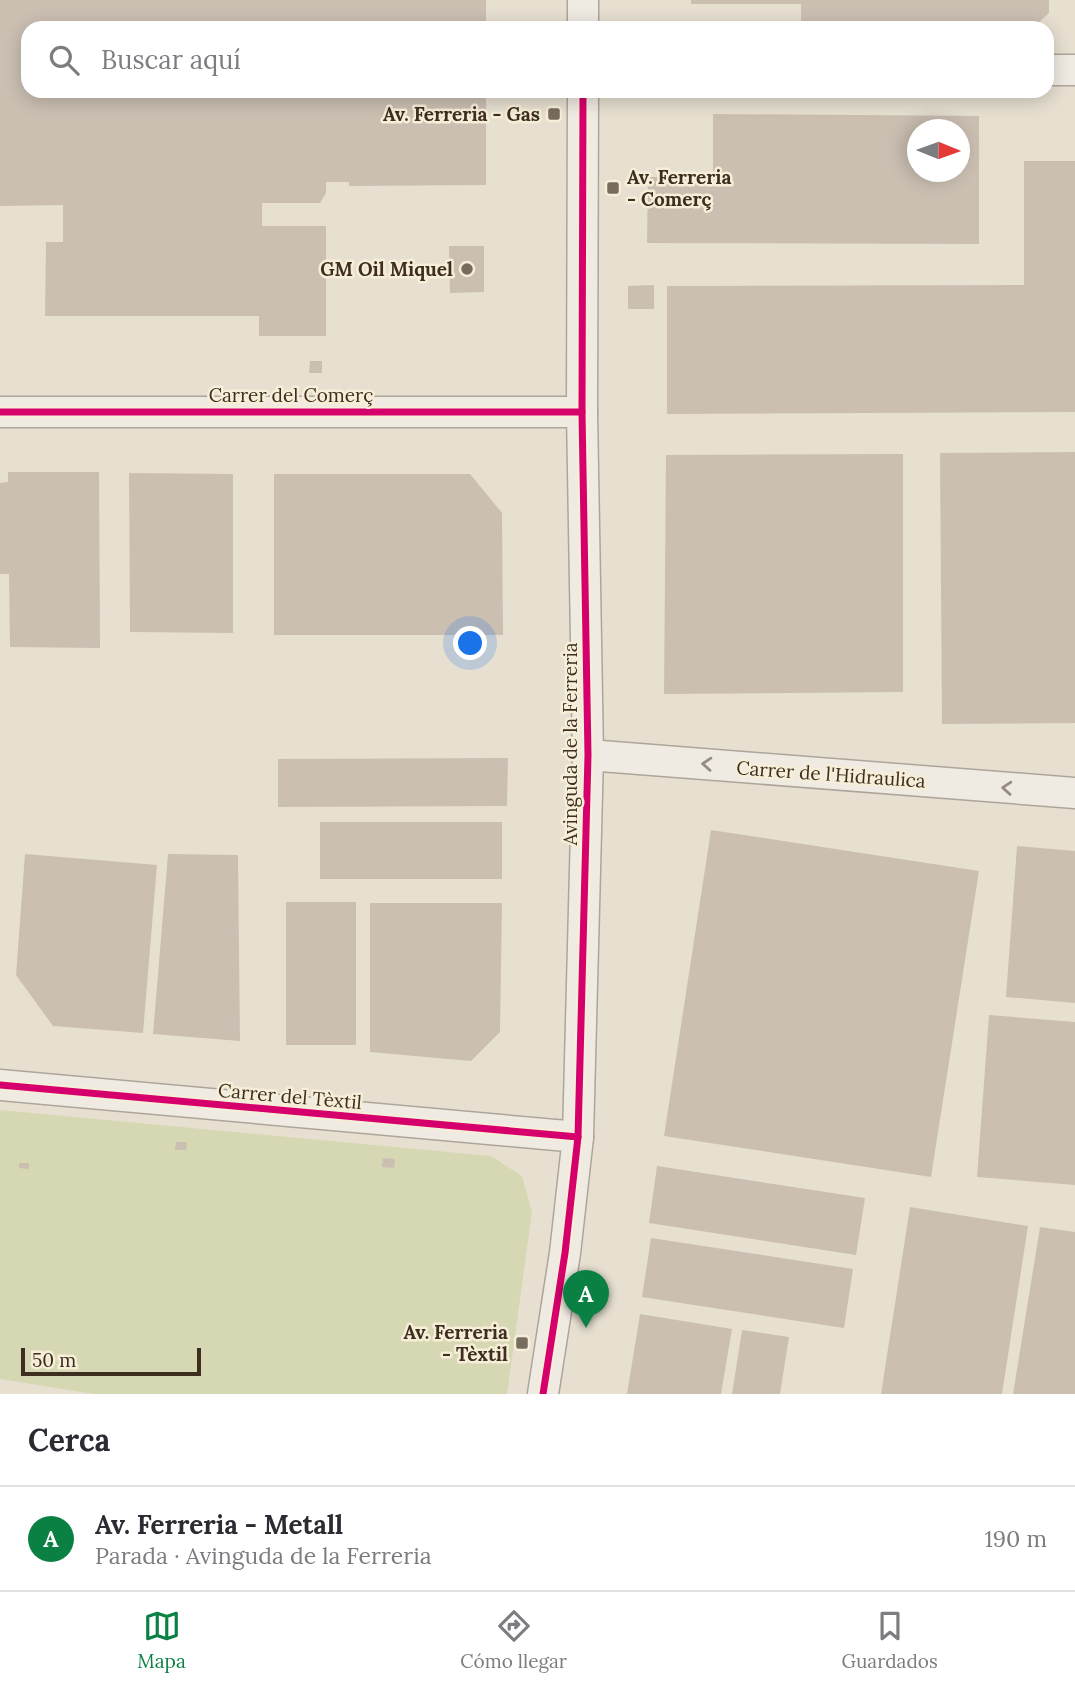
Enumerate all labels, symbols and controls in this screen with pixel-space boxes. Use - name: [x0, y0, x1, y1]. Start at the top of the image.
- search box: [21, 21, 1054, 98]
- icon: search: [45, 41, 83, 79]
- text: Buscar aquí: [101, 43, 241, 76]
- place label: Av. Ferreria - Gas: [383, 102, 540, 126]
- marker: Av. Ferreria - Gas: [546, 106, 562, 122]
- north arrow: [907, 119, 970, 182]
- place label: Av. Ferreria - Comerç: [627, 165, 732, 211]
- marker: Av. Ferreria - Comerç: [605, 180, 621, 196]
- place label: GM Oil Miquel: [320, 257, 453, 281]
- marker: GM Oil Miquel: [459, 261, 475, 277]
- street label: Carrer del Comerç: [209, 383, 373, 407]
- your location: [453, 626, 487, 660]
- street label: Avinguda de la Ferreria: [558, 642, 582, 847]
- street label: Carrer de l'Hidraulica: [736, 755, 927, 793]
- one-way arrow: [701, 757, 712, 772]
- one-way arrow: [1001, 780, 1012, 795]
- street label: Carrer del Tèxtil: [217, 1078, 363, 1114]
- pin: A: [563, 1270, 609, 1328]
- place label: Av. Ferreria - Tèxtil: [404, 1320, 508, 1366]
- marker: Av. Ferreria - Tèxtil: [514, 1335, 530, 1351]
- scale bar: [21, 1345, 201, 1377]
- text: 50 m: [32, 1348, 76, 1372]
- text: Cerca: [28, 1421, 110, 1459]
- text: Av. Ferreria - Metall: [95, 1508, 343, 1541]
- text: A: [43, 1524, 59, 1553]
- text: 190 m: [984, 1524, 1047, 1553]
- text: Parada · Avinguda de la Ferreria: [95, 1541, 432, 1570]
- tab: Mapa: [137, 1607, 186, 1673]
- tab: Cómo llegar: [460, 1607, 567, 1673]
- tab: Guardados: [842, 1607, 938, 1673]

